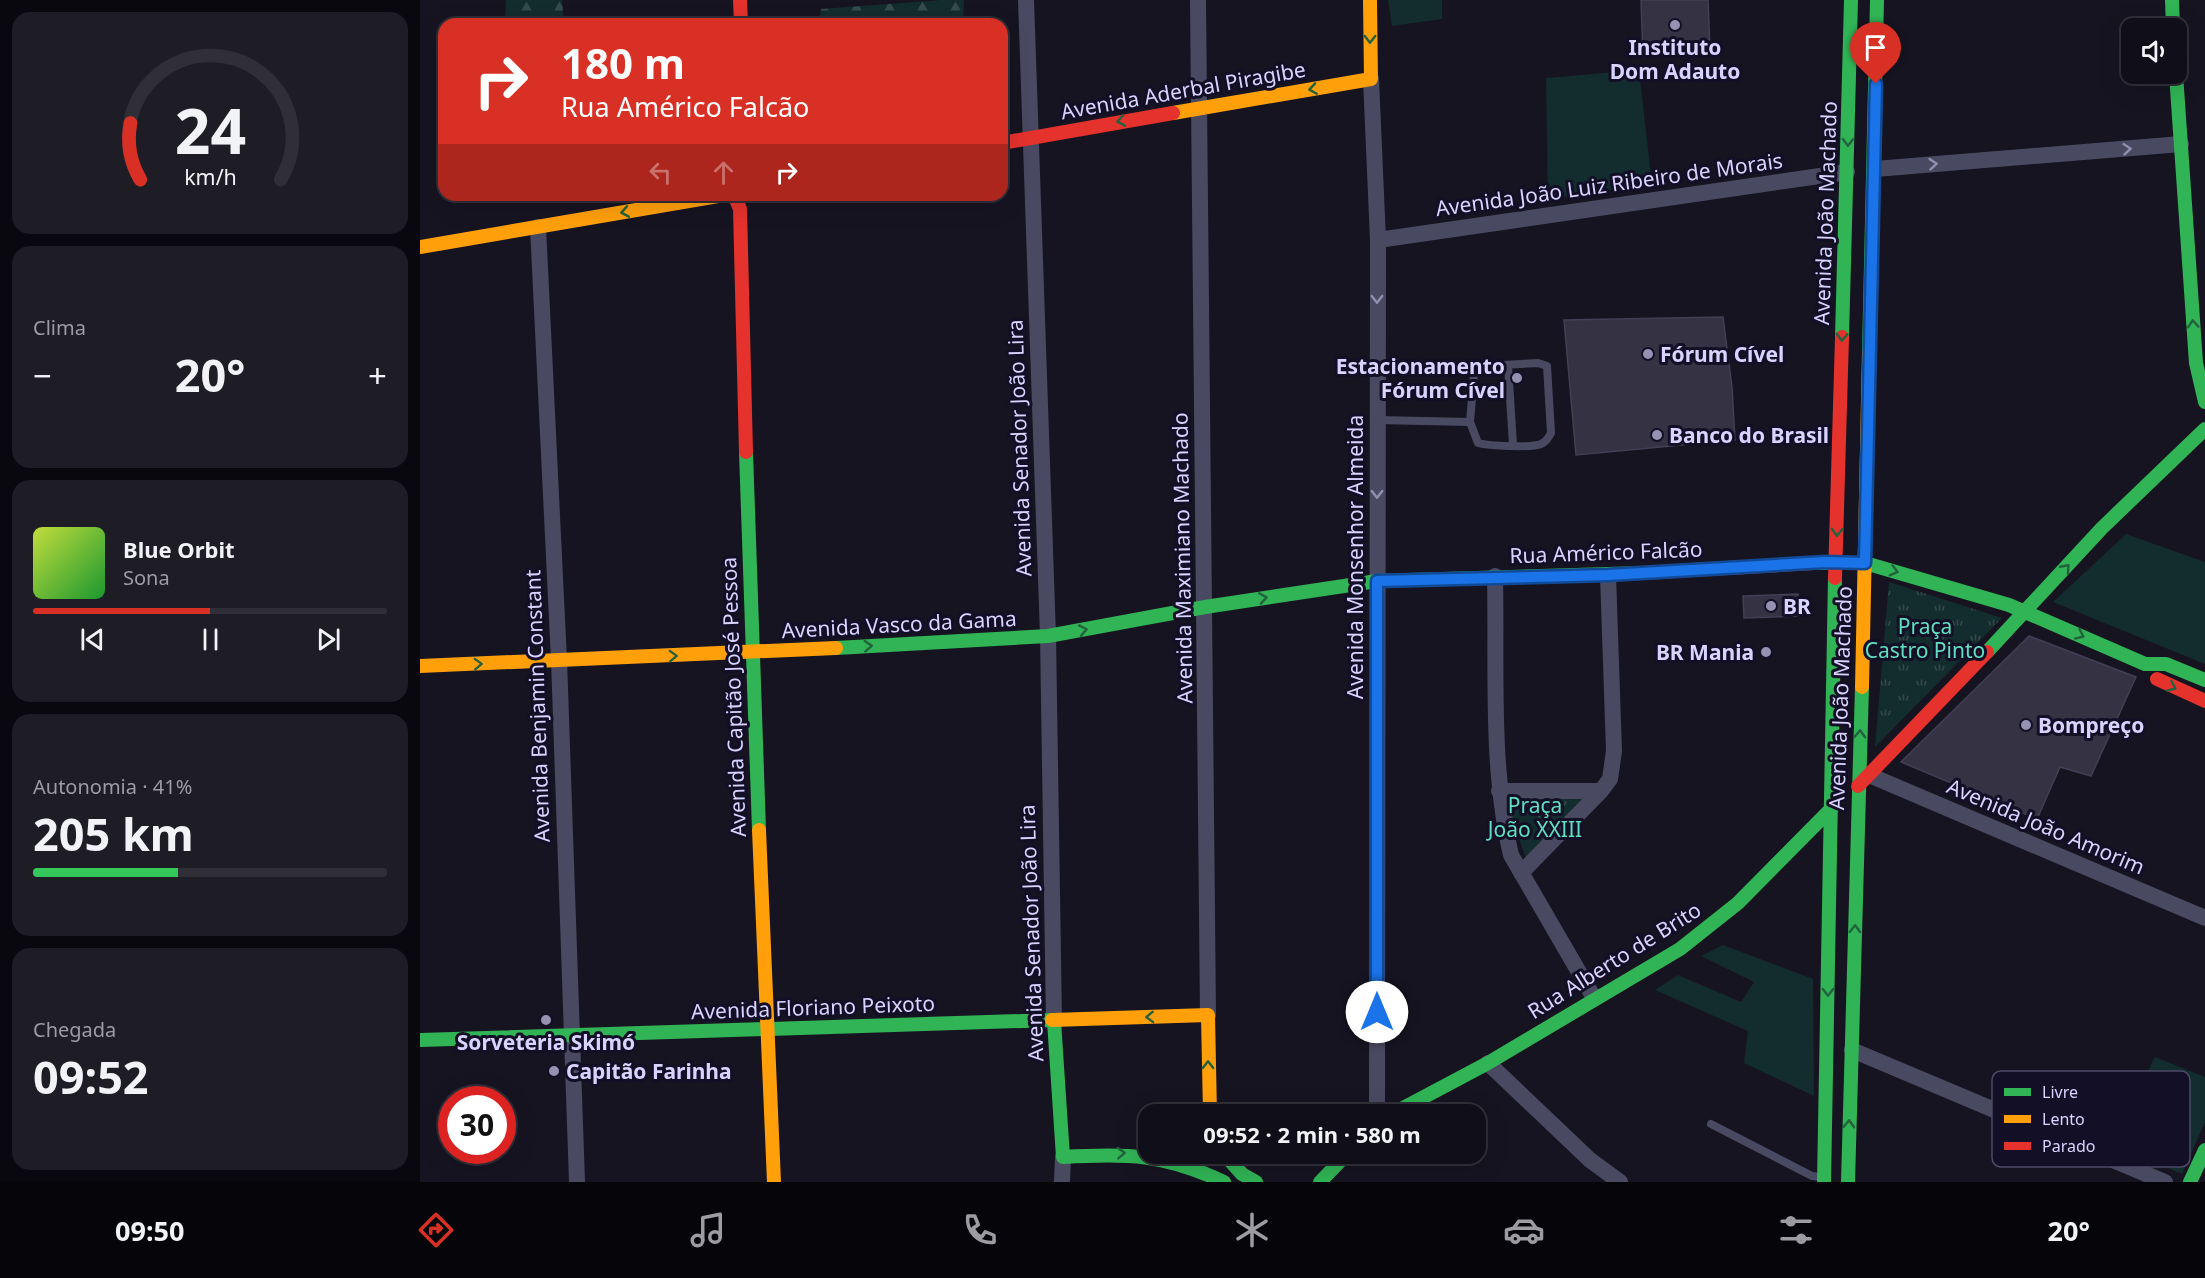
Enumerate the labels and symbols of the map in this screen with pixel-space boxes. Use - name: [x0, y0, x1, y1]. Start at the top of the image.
- marker: Instituto Dom Adauto: [1668, 18, 1682, 32]
- pin: [1850, 22, 1901, 84]
- place label: Instituto Dom Adauto: [1610, 33, 1740, 85]
- one-way arrow: [1364, 35, 1376, 44]
- street label: Avenida Aderbal Piragibe: [1058, 55, 1308, 125]
- one-way arrow: [1308, 82, 1318, 94]
- street label: Avenida João Machado: [1807, 101, 1843, 325]
- one-way arrow: [1116, 115, 1125, 127]
- one-way arrow: [1842, 138, 1854, 147]
- one-way arrow: [2123, 143, 2132, 156]
- street label: Avenida João Luiz Ribeiro de Morais: [1434, 146, 1784, 222]
- one-way arrow: [1928, 158, 1938, 171]
- one-way arrow: [621, 205, 631, 218]
- one-way arrow: [1371, 294, 1384, 303]
- street label: Avenida Senador João Lira: [1001, 319, 1037, 577]
- one-way arrow: [2187, 319, 2200, 328]
- one-way arrow: [1836, 333, 1849, 342]
- place label: Fórum Cível: [1660, 340, 1784, 368]
- marker: Fórum Cível: [1641, 347, 1655, 361]
- place label: Estacionamento Fórum Cível: [1336, 352, 1505, 404]
- marker: Estacionamento Fórum Cível: [1510, 371, 1524, 385]
- street label: Avenida Maximiano Machado: [1165, 412, 1199, 704]
- street label: Avenida Monsenhor Almeida: [1341, 415, 1369, 699]
- place label: Banco do Brasil: [1669, 421, 1829, 449]
- marker: Banco do Brasil: [1650, 428, 1664, 442]
- one-way arrow: [1371, 489, 1383, 498]
- one-way arrow: [1831, 528, 1843, 537]
- street label: Rua Américo Falcão: [1509, 535, 1703, 569]
- street label: Avenida Capitão José Pessoa: [714, 556, 752, 838]
- one-way arrow: [1889, 564, 1899, 577]
- one-way arrow: [2059, 564, 2070, 574]
- street label: Avenida Benjamin Constant: [518, 569, 556, 843]
- street label: Avenida João Machado: [1822, 586, 1858, 810]
- place label: BR: [1783, 592, 1811, 620]
- one-way arrow: [1258, 593, 1268, 605]
- marker: BR: [1764, 599, 1778, 613]
- street label: Avenida Vasco da Gama: [781, 604, 1017, 644]
- park label: Praça Castro Pinto: [1865, 612, 1985, 664]
- one-way arrow: [1078, 624, 1088, 637]
- one-way arrow: [2074, 628, 2085, 640]
- place label: BR Mania: [1656, 638, 1754, 666]
- one-way arrow: [864, 640, 873, 653]
- marker: BR Mania: [1759, 645, 1773, 659]
- one-way arrow: [669, 649, 678, 662]
- one-way arrow: [474, 657, 483, 670]
- one-way arrow: [2166, 680, 2177, 692]
- place label: Bompreço: [2038, 711, 2144, 739]
- marker: Bompreço: [2019, 718, 2033, 732]
- one-way arrow: [1853, 729, 1866, 738]
- street label: Avenida João Amorim: [1943, 772, 2149, 880]
- park label: Praça João XXIII: [1486, 791, 1582, 843]
- street label: Avenida Senador João Lira: [1013, 804, 1049, 1062]
- street label: Rua Alberto de Brito: [1522, 895, 1706, 1025]
- one-way arrow: [1848, 924, 1861, 933]
- position arrow: [1345, 980, 1409, 1044]
- one-way arrow: [1822, 988, 1835, 997]
- street label: Avenida Floriano Peixoto: [690, 989, 936, 1025]
- one-way arrow: [1145, 1011, 1154, 1023]
- marker: Sorveteria Skimó: [539, 1013, 553, 1027]
- place label: Sorveteria Skimó: [457, 1028, 635, 1056]
- place label: Capitão Farinha: [566, 1057, 732, 1085]
- one-way arrow: [1202, 1060, 1214, 1069]
- marker: Capitão Farinha: [547, 1064, 561, 1078]
- legend: [1992, 1071, 2190, 1167]
- text: Livre: [2042, 1081, 2078, 1103]
- speed limit sign: 30: [438, 1086, 516, 1164]
- text: Lento: [2042, 1108, 2085, 1130]
- one-way arrow: [1843, 1119, 1856, 1128]
- text: Parado: [2042, 1135, 2095, 1157]
- one-way arrow: [1117, 1147, 1126, 1160]

